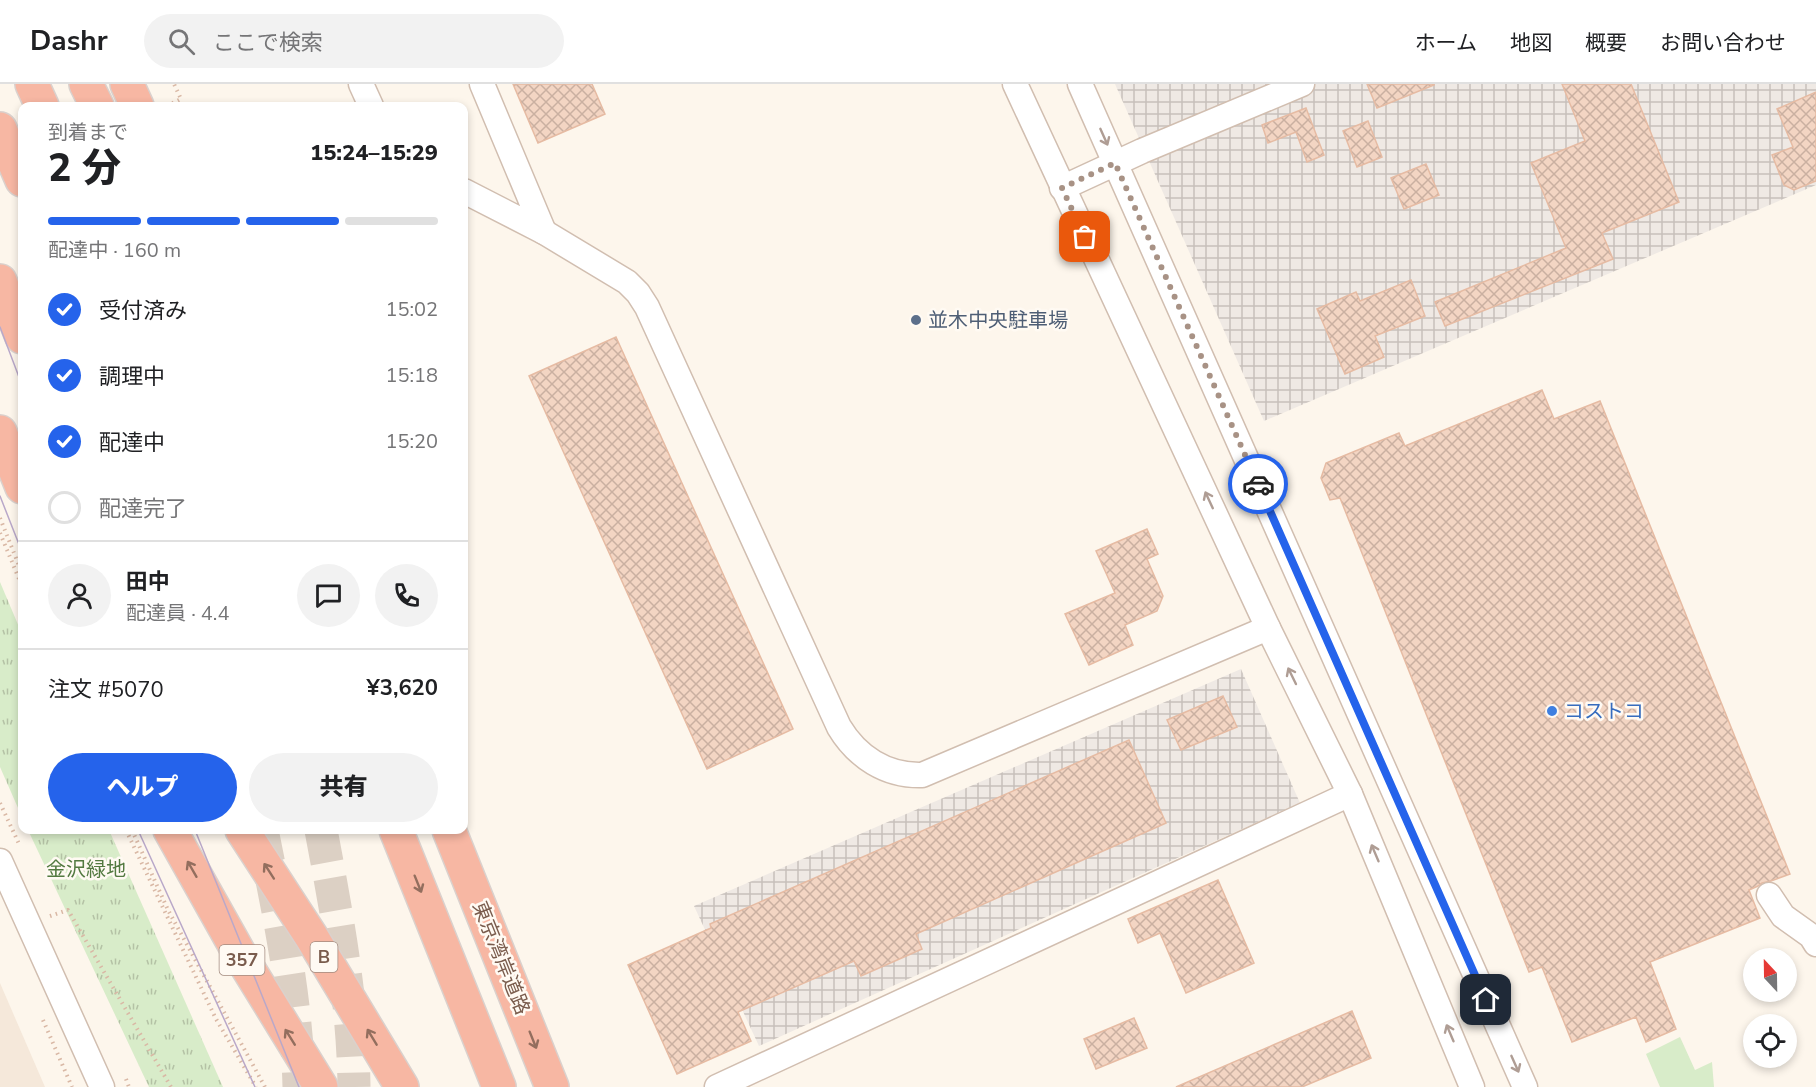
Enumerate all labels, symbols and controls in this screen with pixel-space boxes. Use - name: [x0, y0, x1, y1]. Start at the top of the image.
- search box: [144, 14, 564, 68]
- text: Dashr: [30, 22, 108, 60]
- icon: search: [165, 25, 198, 58]
- text: ここで検索: [213, 28, 323, 58]
- text: ホーム: [1415, 29, 1477, 57]
- text: 地図: [1510, 29, 1552, 57]
- text: 概要: [1585, 29, 1627, 57]
- text: お問い合わせ: [1660, 29, 1786, 57]
- text: 到着まで: [48, 119, 128, 146]
- one-way arrow: [1098, 128, 1110, 146]
- text: 15:24–15:29: [310, 138, 438, 168]
- text: 2 分: [48, 142, 121, 195]
- pin: [1059, 211, 1110, 262]
- icon: bag: [1068, 220, 1101, 253]
- text: 配達中 · 160 m: [48, 237, 181, 264]
- icon: check: [48, 293, 81, 326]
- text: 受付済み: [99, 296, 187, 326]
- text: 15:02: [385, 296, 438, 323]
- place label: 並木中央駐車場: [928, 307, 1068, 334]
- marker: 並木中央駐車場: [909, 313, 923, 327]
- icon: check: [48, 359, 81, 392]
- text: 調理中: [99, 362, 165, 392]
- text: 15:18: [385, 362, 438, 389]
- icon: check: [48, 425, 81, 458]
- text: 配達中: [99, 428, 165, 458]
- text: 15:20: [385, 428, 438, 455]
- courier: [1228, 454, 1288, 514]
- icon: car: [1242, 468, 1275, 501]
- one-way arrow: [1202, 492, 1214, 510]
- text: 配達完了: [99, 494, 187, 524]
- button: person: [48, 564, 111, 627]
- button: chat: [297, 564, 360, 627]
- button: phone: [375, 564, 438, 627]
- text: 田中: [126, 567, 170, 597]
- text: 配達員 · 4.4: [126, 600, 229, 627]
- one-way arrow: [1286, 668, 1298, 686]
- text: ¥3,620: [367, 673, 438, 703]
- text: 注文 #5070: [48, 675, 164, 705]
- place label: コストコ: [1564, 698, 1644, 725]
- marker: コストコ: [1545, 704, 1559, 718]
- button: ヘルプ: [48, 753, 237, 822]
- button: 共有: [249, 753, 438, 822]
- one-way arrow: [1369, 844, 1380, 863]
- park label: 金沢緑地: [46, 856, 126, 883]
- one-way arrow: [185, 861, 197, 878]
- one-way arrow: [263, 864, 275, 880]
- one-way arrow: [413, 874, 424, 893]
- street label: 東京湾岸道路: [466, 897, 536, 1019]
- road number: B: [310, 942, 338, 972]
- road number: 357: [220, 945, 264, 975]
- north arrow: [1743, 948, 1797, 1002]
- map controls: [1743, 948, 1797, 1068]
- pin: [1460, 974, 1511, 1025]
- icon: home: [1469, 983, 1502, 1016]
- button: locate: [1743, 1014, 1797, 1068]
- one-way arrow: [1444, 1024, 1455, 1043]
- one-way arrow: [284, 1029, 296, 1046]
- one-way arrow: [365, 1029, 377, 1046]
- one-way arrow: [528, 1030, 539, 1048]
- one-way arrow: [1510, 1055, 1521, 1073]

